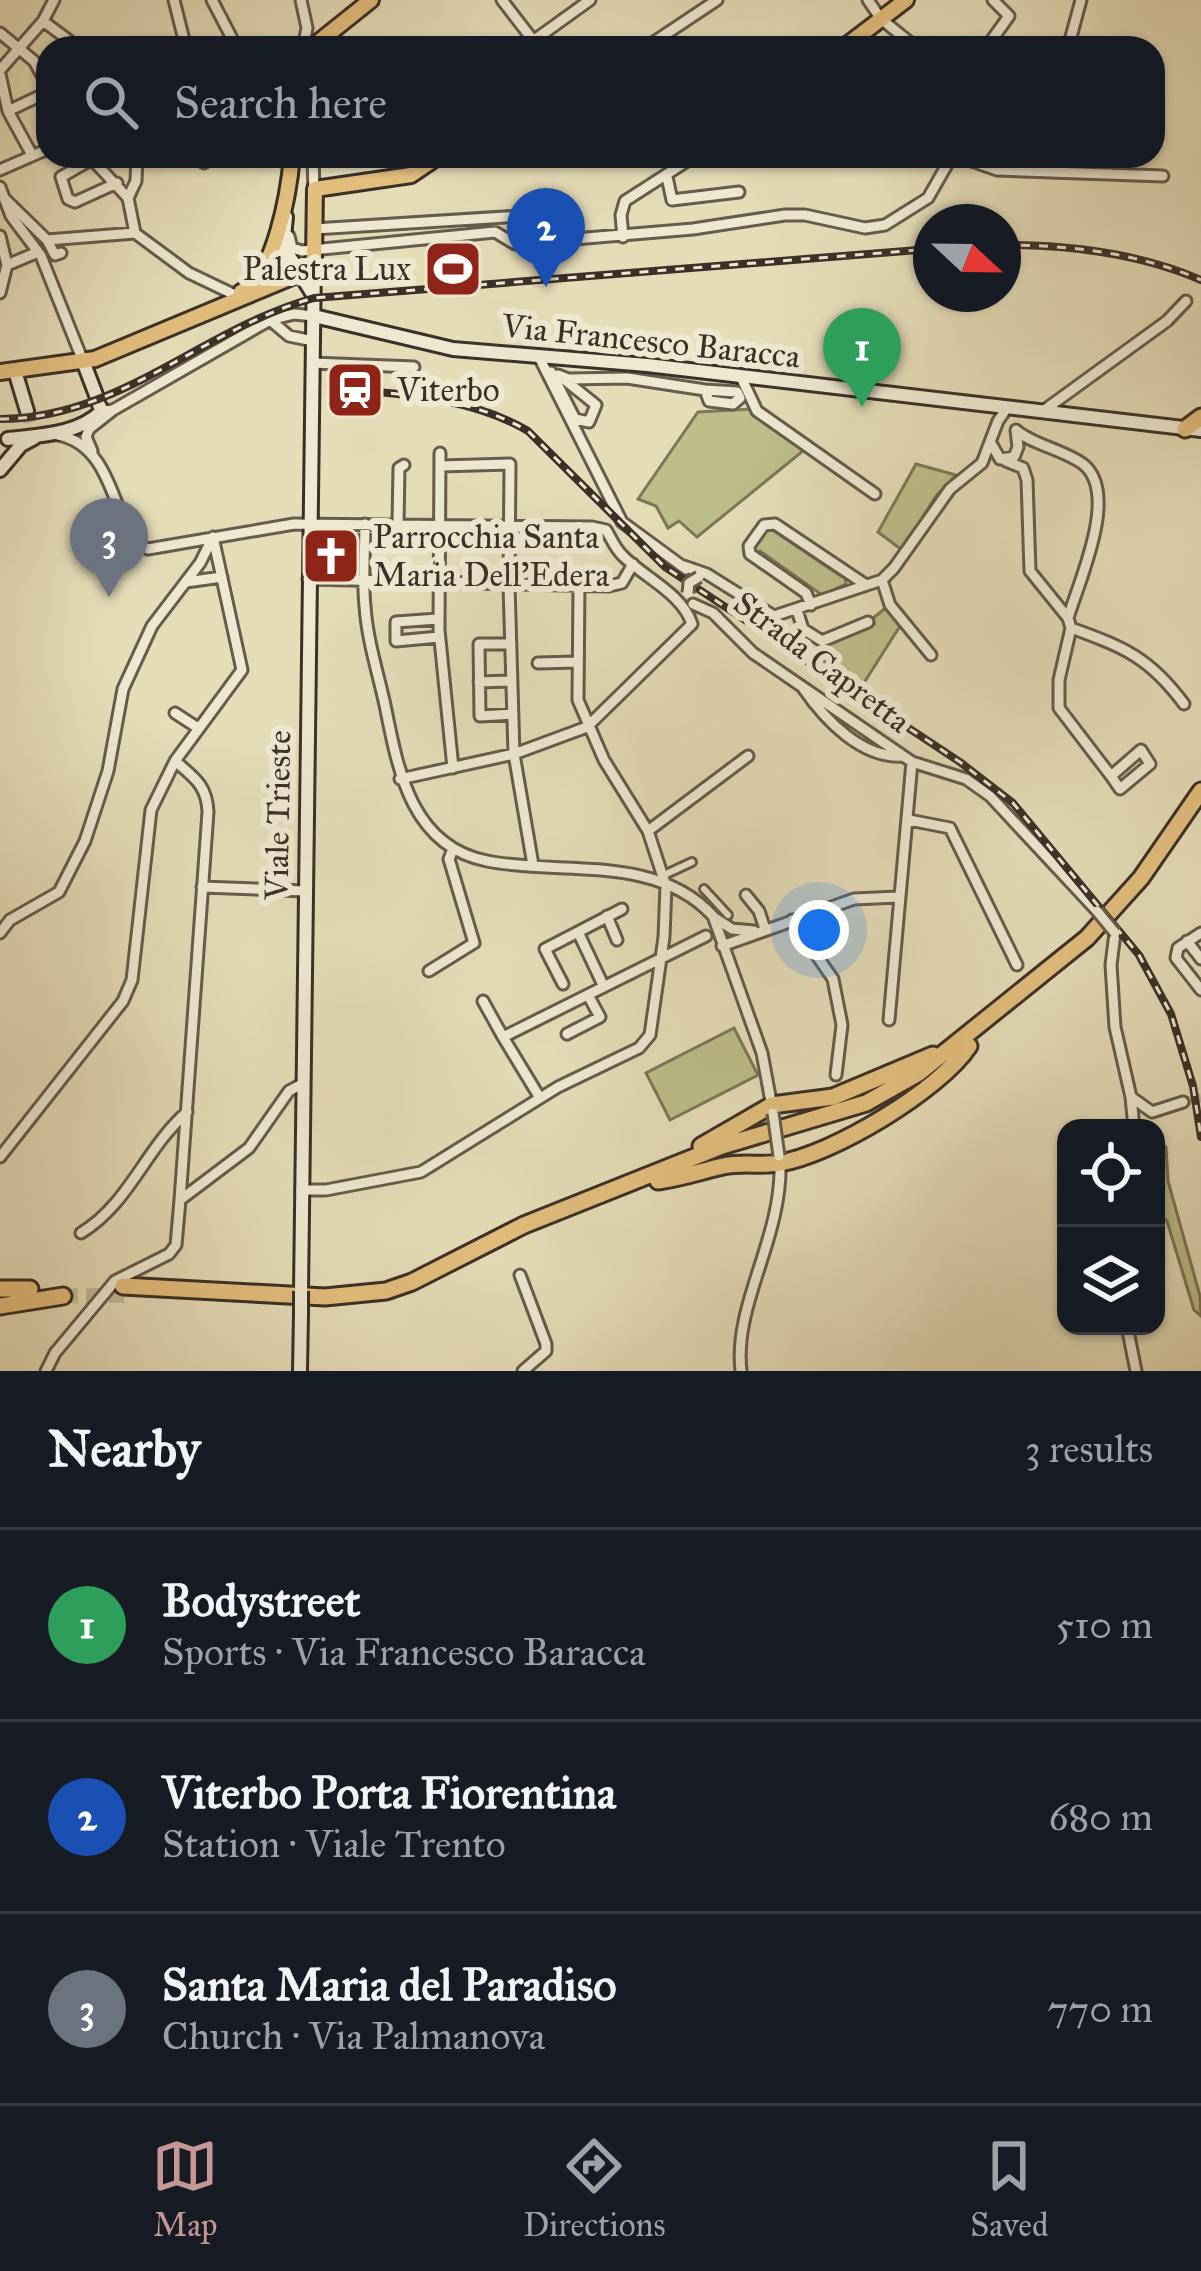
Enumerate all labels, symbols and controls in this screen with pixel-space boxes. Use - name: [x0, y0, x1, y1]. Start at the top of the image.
- search box: [36, 36, 1165, 168]
- icon: search: [78, 69, 144, 135]
- text: Search here: [174, 75, 387, 130]
- pin: 2: [507, 188, 585, 287]
- north arrow: [913, 204, 1021, 312]
- sports icon: Palestra Lux: [422, 238, 484, 300]
- place label: Palestra Lux: [242, 249, 411, 289]
- street label: Via Francesco Baracca: [499, 305, 802, 377]
- pin: 1: [823, 308, 901, 407]
- station icon: Viterbo: [324, 359, 386, 421]
- place label: Viterbo: [396, 370, 500, 410]
- pin: 3: [70, 498, 148, 597]
- place label: Parrocchia Santa Maria Dell'Edera: [373, 517, 610, 595]
- church icon: Parrocchia Santa Maria Dell'Edera: [300, 525, 362, 587]
- street label: Strada Capretta: [726, 583, 918, 741]
- street label: Viale Trieste: [257, 730, 299, 901]
- your location: [789, 900, 849, 960]
- map controls: [1057, 1119, 1165, 1335]
- button: locate: [1057, 1119, 1165, 1227]
- button: layers: [1057, 1227, 1165, 1335]
- text: Nearby: [48, 1418, 200, 1480]
- text: 3 results: [1025, 1425, 1153, 1473]
- text: Bodystreet: [162, 1573, 360, 1628]
- text: 1: [79, 1601, 95, 1649]
- text: 510 m: [1056, 1601, 1153, 1649]
- text: Sports · Via Francesco Baracca: [162, 1628, 646, 1676]
- text: Viterbo Porta Fiorentina: [162, 1765, 616, 1820]
- text: 2: [77, 1793, 97, 1841]
- text: 680 m: [1048, 1793, 1153, 1841]
- text: Station · Viale Trento: [162, 1820, 506, 1868]
- text: Santa Maria del Paradiso: [162, 1957, 616, 2012]
- text: 3: [79, 1985, 95, 2033]
- text: 770 m: [1048, 1985, 1153, 2033]
- text: Church · Via Palmanova: [162, 2012, 545, 2060]
- tab: Map: [152, 2133, 218, 2245]
- tab: Directions: [523, 2133, 665, 2245]
- tab: Saved: [970, 2133, 1049, 2245]

